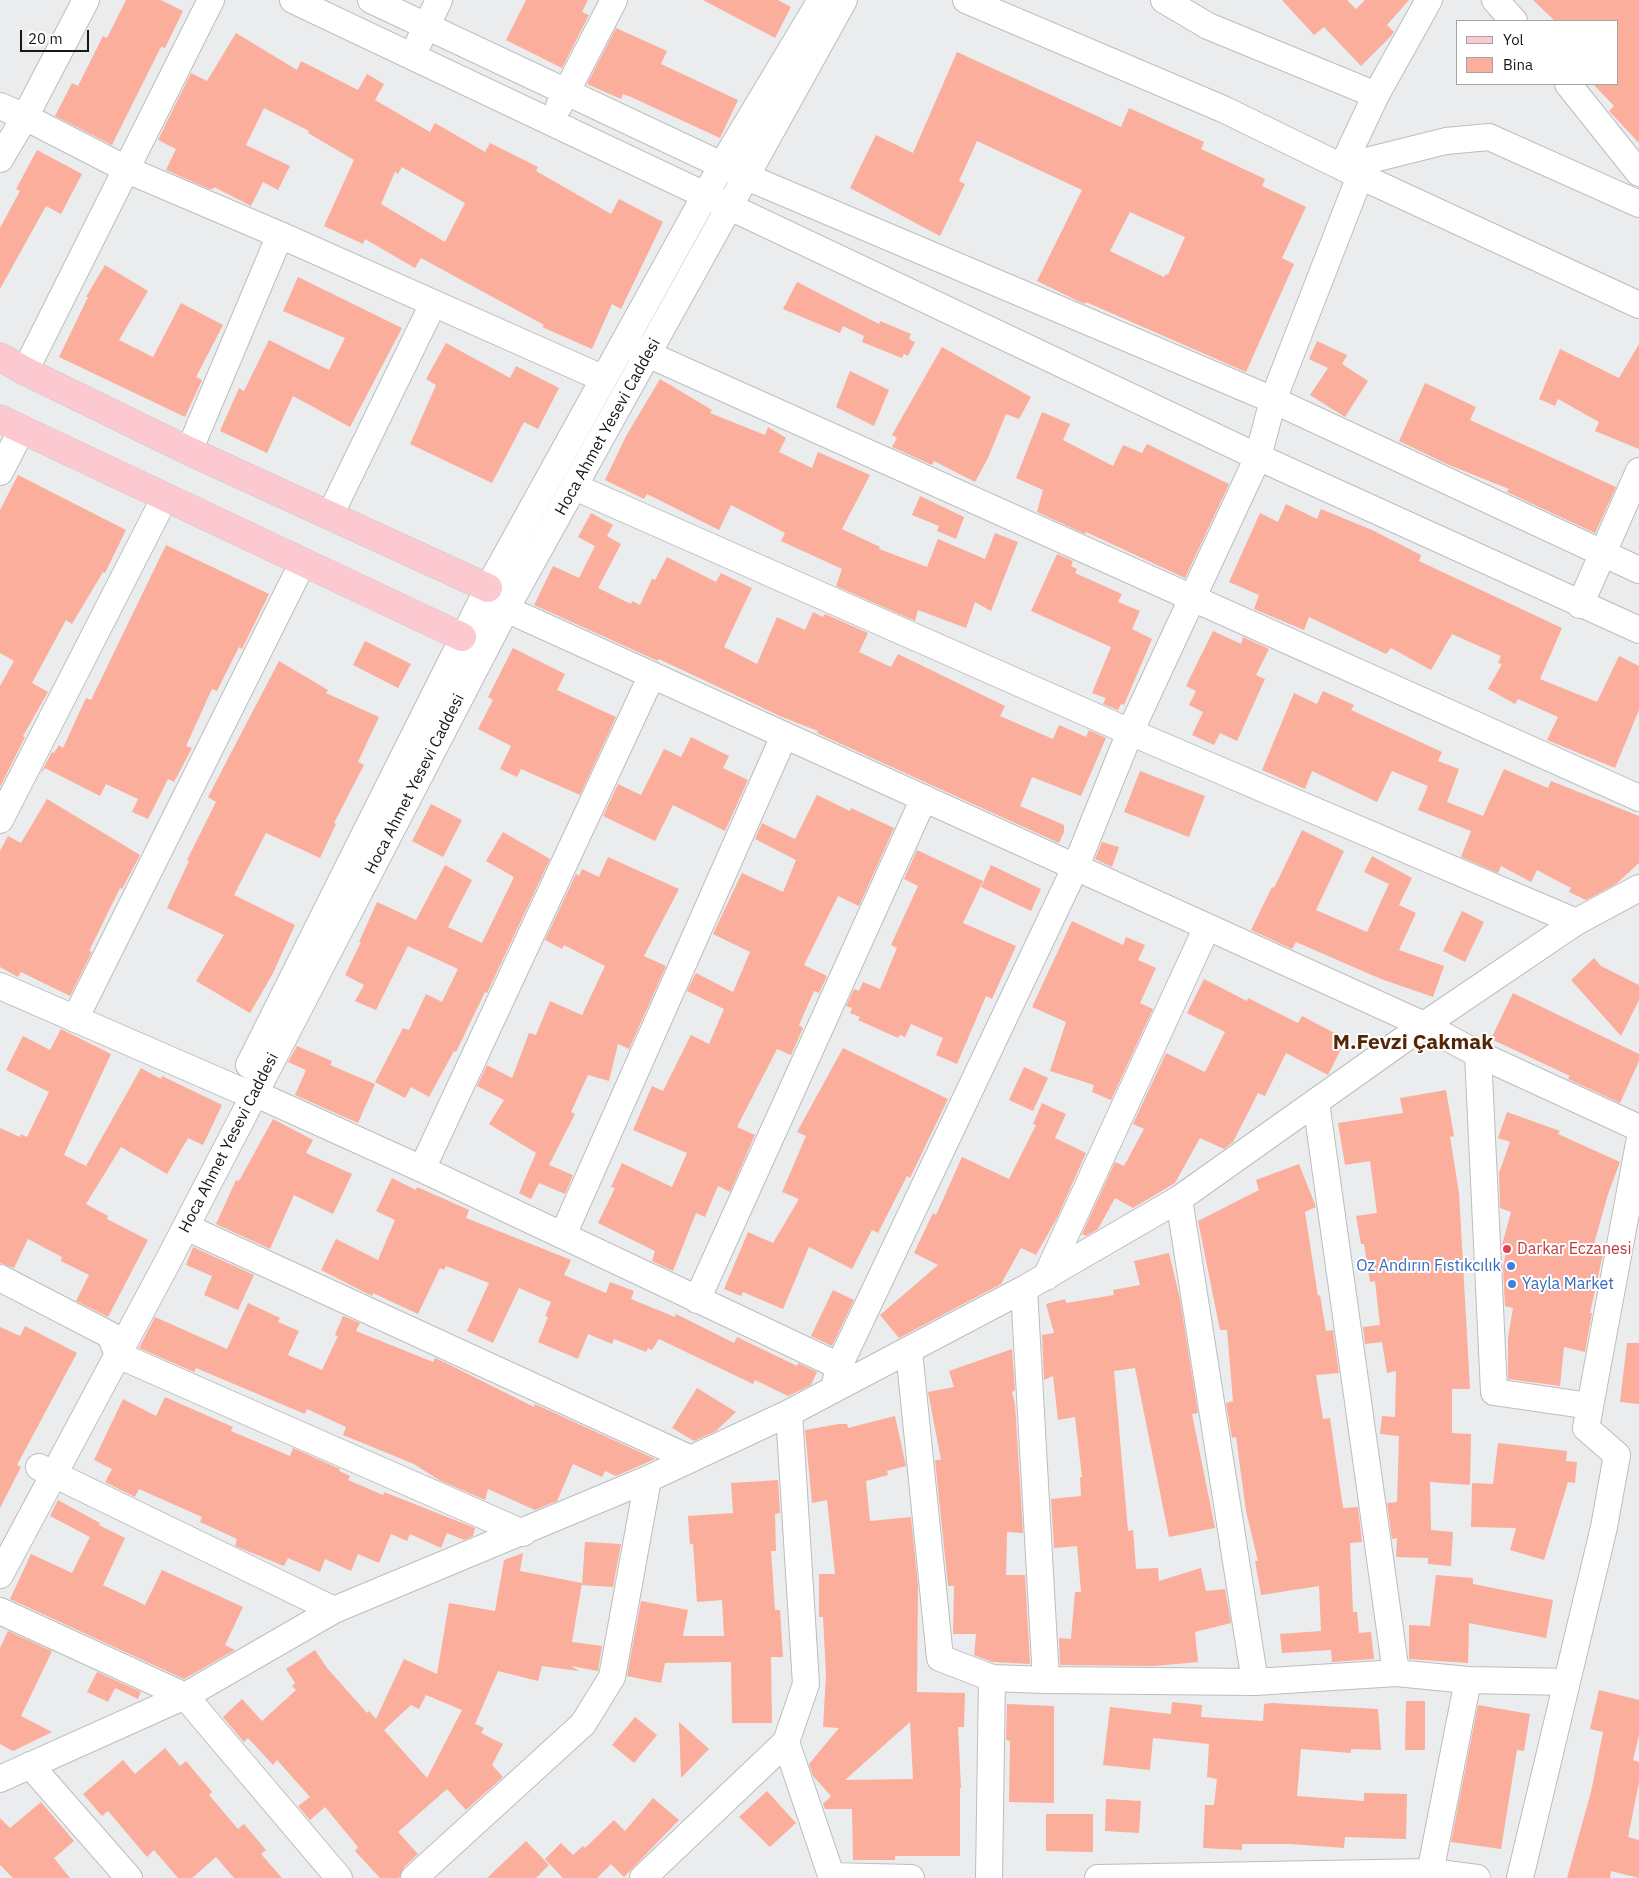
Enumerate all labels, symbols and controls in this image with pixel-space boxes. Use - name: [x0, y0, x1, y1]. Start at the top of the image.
- scale bar: [22, 20, 91, 52]
- legend: [1456, 20, 1619, 85]
- text: 20 m: [28, 29, 63, 48]
- text: Yol: [1503, 30, 1524, 49]
- text: Bina: [1503, 55, 1533, 74]
- street label: Hoca Ahmet Yesevi Caddesi: [551, 335, 665, 519]
- street label: Hoca Ahmet Yesevi Caddesi: [361, 691, 469, 877]
- district label: M.Fevzi Çakmak: [1333, 1030, 1493, 1056]
- street label: Hoca Ahmet Yesevi Caddesi: [175, 1050, 283, 1236]
- place label: Darkar Eczanesi: [1517, 1239, 1632, 1259]
- marker: Darkar Eczanesi: [1501, 1243, 1513, 1255]
- place label: Oz Andırın Fıstıkcılık: [1356, 1256, 1501, 1276]
- marker: Oz Andırın Fıstıkcılık: [1505, 1260, 1517, 1272]
- place label: Yayla Market: [1522, 1274, 1614, 1294]
- marker: Yayla Market: [1506, 1278, 1518, 1290]

